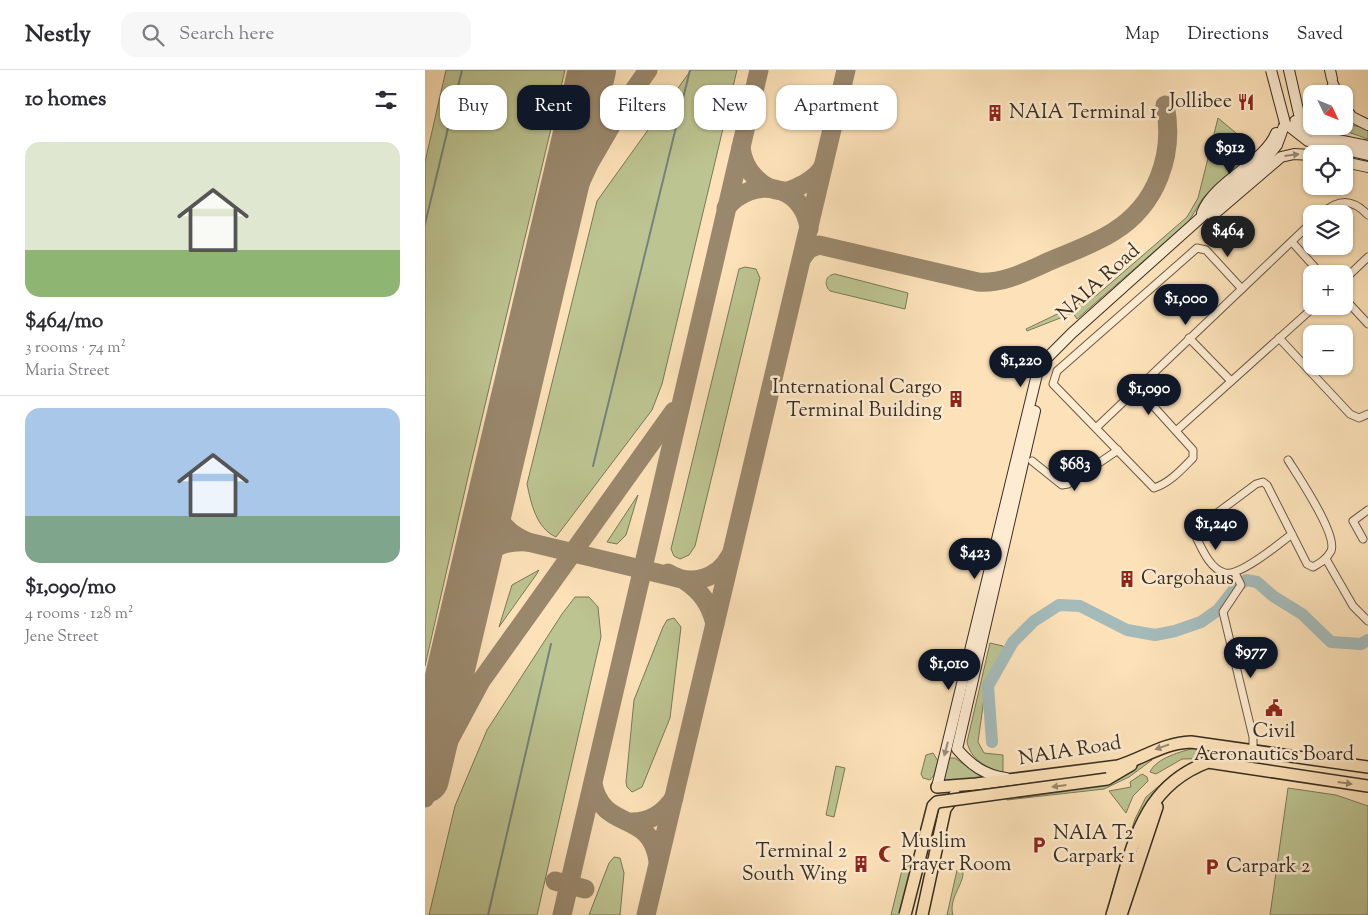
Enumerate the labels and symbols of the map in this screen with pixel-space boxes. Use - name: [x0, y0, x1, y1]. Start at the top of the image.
- north arrow: [1303, 85, 1353, 135]
- place label: Jollibee: [1168, 88, 1232, 117]
- restaurant icon: Jollibee: [1236, 92, 1256, 112]
- place label: NAIA Terminal 1: [1009, 99, 1157, 128]
- building icon: NAIA Terminal 1: [985, 103, 1005, 123]
- pin: $912: [1200, 132, 1260, 175]
- one-way arrow: [1284, 151, 1300, 159]
- pin: $464: [1198, 216, 1258, 258]
- street label: NAIA Road: [1051, 237, 1147, 329]
- pin: $1,000: [1145, 284, 1227, 326]
- pin: $1,220: [980, 346, 1062, 388]
- place label: International Cargo Terminal Building: [772, 374, 942, 426]
- pin: $1,090: [1108, 374, 1190, 416]
- building icon: International Cargo Terminal Building: [946, 389, 966, 409]
- pin: $683: [1045, 450, 1105, 492]
- pin: $1,240: [1175, 508, 1257, 551]
- pin: $423: [945, 538, 1005, 580]
- place label: Cargohaus: [1141, 565, 1234, 594]
- building icon: Cargohaus: [1117, 569, 1137, 589]
- pin: $977: [1221, 636, 1281, 679]
- pin: $1,010: [908, 648, 990, 691]
- public building icon: Civil Aeronautics Board: [1264, 698, 1284, 718]
- place label: Civil Aeronautics Board: [1194, 718, 1354, 770]
- street label: NAIA Road: [1016, 730, 1124, 774]
- one-way arrow: [942, 741, 950, 756]
- one-way arrow: [1154, 743, 1169, 751]
- one-way arrow: [1337, 779, 1353, 787]
- one-way arrow: [1051, 782, 1067, 790]
- place label: NAIA T2 Carpark 1: [1053, 820, 1135, 872]
- place label: Muslim Prayer Room: [901, 828, 1012, 880]
- parking icon: NAIA T2 Carpark 1: [1029, 835, 1049, 855]
- place label: Terminal 2 South Wing: [742, 838, 847, 890]
- mosque icon: Muslim Prayer Room: [877, 844, 897, 864]
- place label: Carpark 2: [1226, 853, 1310, 882]
- building icon: Terminal 2 South Wing: [851, 854, 871, 874]
- parking icon: Carpark 2: [1202, 857, 1222, 877]

